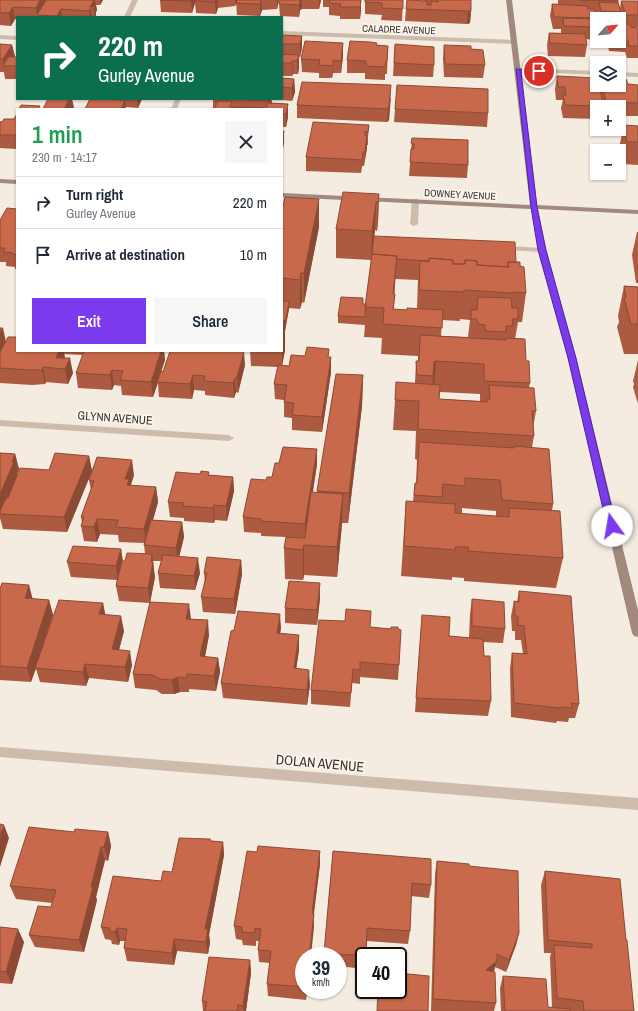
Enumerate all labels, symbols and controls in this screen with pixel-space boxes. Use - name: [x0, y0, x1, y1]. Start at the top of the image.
- north arrow: [590, 12, 626, 48]
- map controls: [590, 12, 626, 180]
- street label: CALADRE AVENUE: [362, 22, 436, 37]
- text: 220 m: [98, 27, 163, 65]
- icon: right: [32, 32, 84, 84]
- pin: [522, 54, 556, 88]
- button: layers: [590, 56, 626, 92]
- icon: arrive: [528, 60, 550, 82]
- text: Gurley Avenue: [98, 63, 195, 88]
- button: +: [590, 100, 626, 136]
- text: 1 min: [32, 118, 83, 150]
- button: close: [225, 121, 267, 163]
- button: −: [590, 144, 626, 180]
- text: 230 m · 14:17: [32, 149, 97, 166]
- text: Turn right: [66, 184, 123, 205]
- street label: DOWNEY AVENUE: [424, 186, 496, 203]
- icon: right: [32, 192, 54, 214]
- text: 220 m: [233, 192, 267, 213]
- text: Gurley Avenue: [66, 205, 136, 222]
- icon: arrive: [32, 244, 54, 266]
- text: Arrive at destination: [66, 244, 185, 265]
- text: 10 m: [240, 244, 267, 265]
- button: Exit: [32, 298, 146, 344]
- button: Share: [154, 298, 267, 344]
- street label: GLYNN AVENUE: [77, 407, 153, 429]
- position arrow: [591, 505, 633, 547]
- street label: DOLAN AVENUE: [275, 750, 365, 776]
- speed limit sign: 40: [355, 947, 407, 999]
- text: 39: [312, 954, 330, 981]
- text: km/h: [312, 976, 330, 989]

